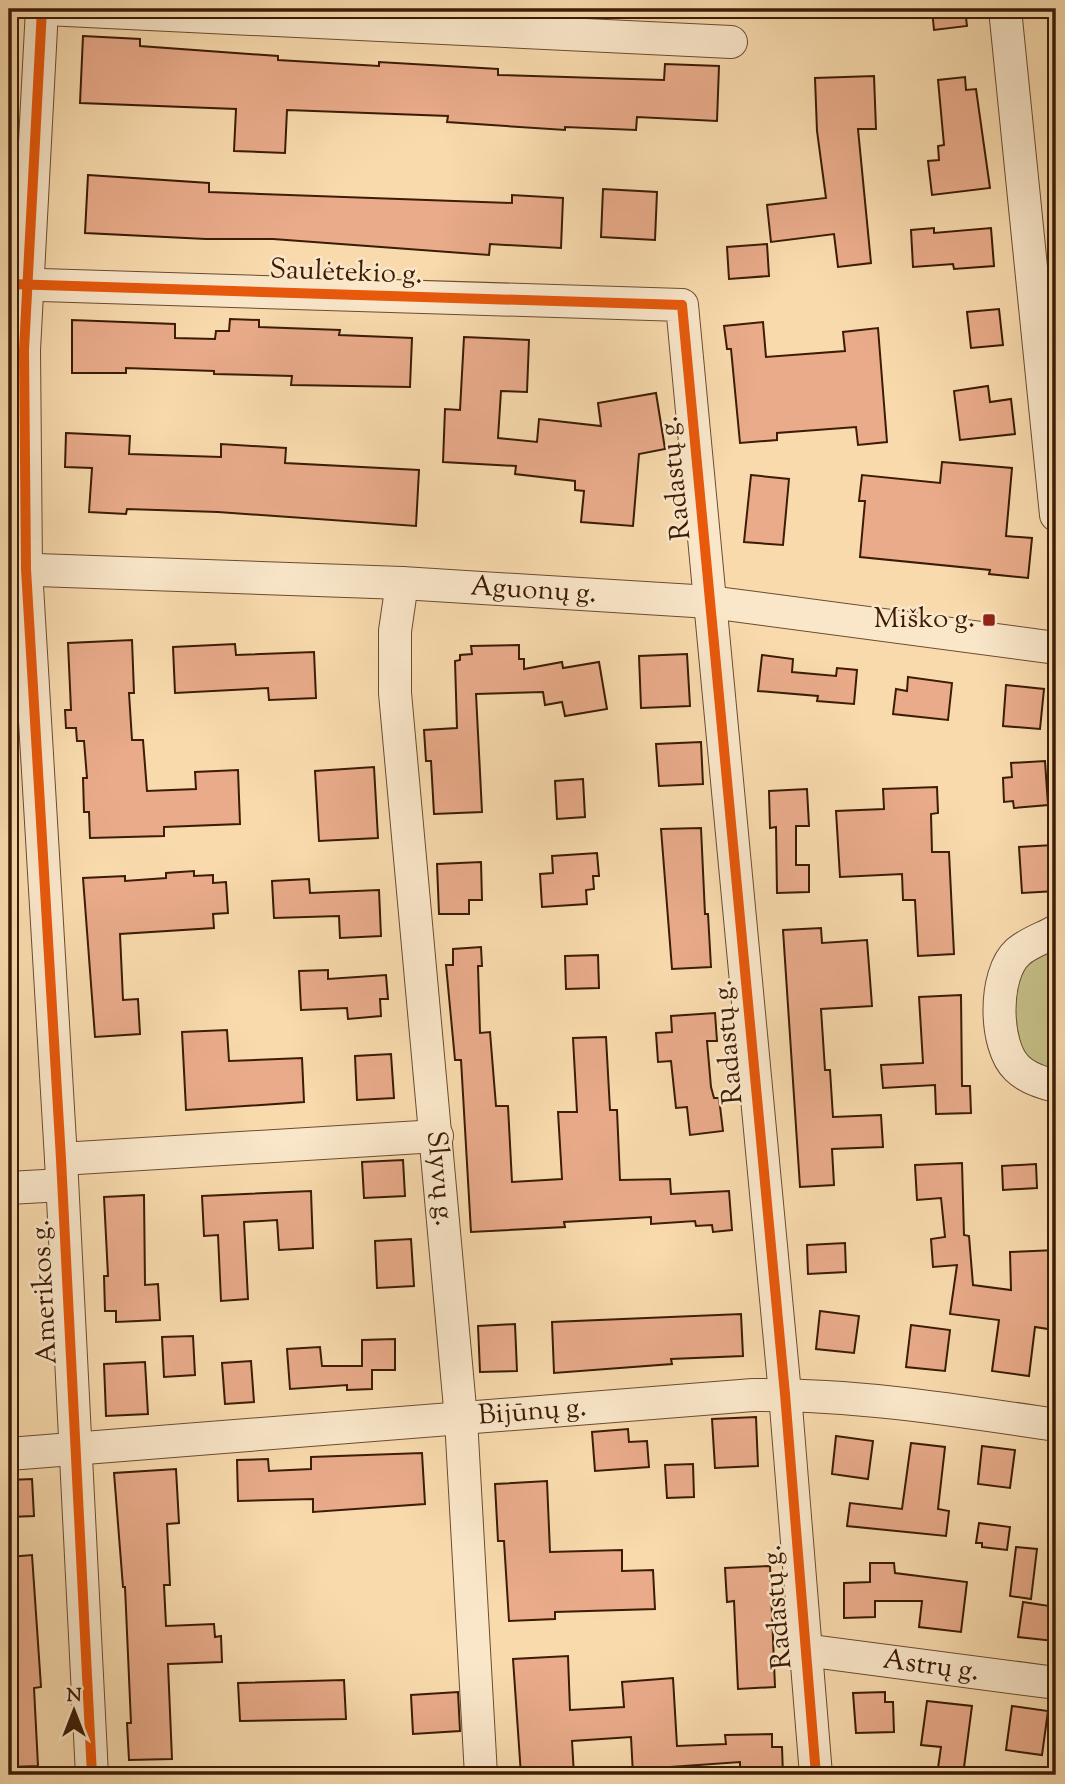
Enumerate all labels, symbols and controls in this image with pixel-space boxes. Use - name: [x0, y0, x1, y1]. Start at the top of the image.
- street label: Saulėtekio g.: [269, 250, 423, 296]
- street label: Radastų g.: [650, 414, 702, 542]
- street label: Aguonų g.: [469, 567, 598, 615]
- place label: Miško g.: [874, 600, 975, 640]
- marker: Miško g.: [981, 612, 997, 628]
- street label: Radastų g.: [704, 978, 754, 1106]
- street label: Slyvų g.: [415, 1129, 463, 1228]
- street label: Amerikos g.: [21, 1219, 69, 1365]
- street label: Bijūnų g.: [477, 1388, 588, 1437]
- street label: Radastų g.: [753, 1543, 803, 1671]
- street label: Astrų g.: [880, 1641, 981, 1693]
- north arrow: [38, 1676, 108, 1746]
- text: N: [66, 1683, 82, 1710]

